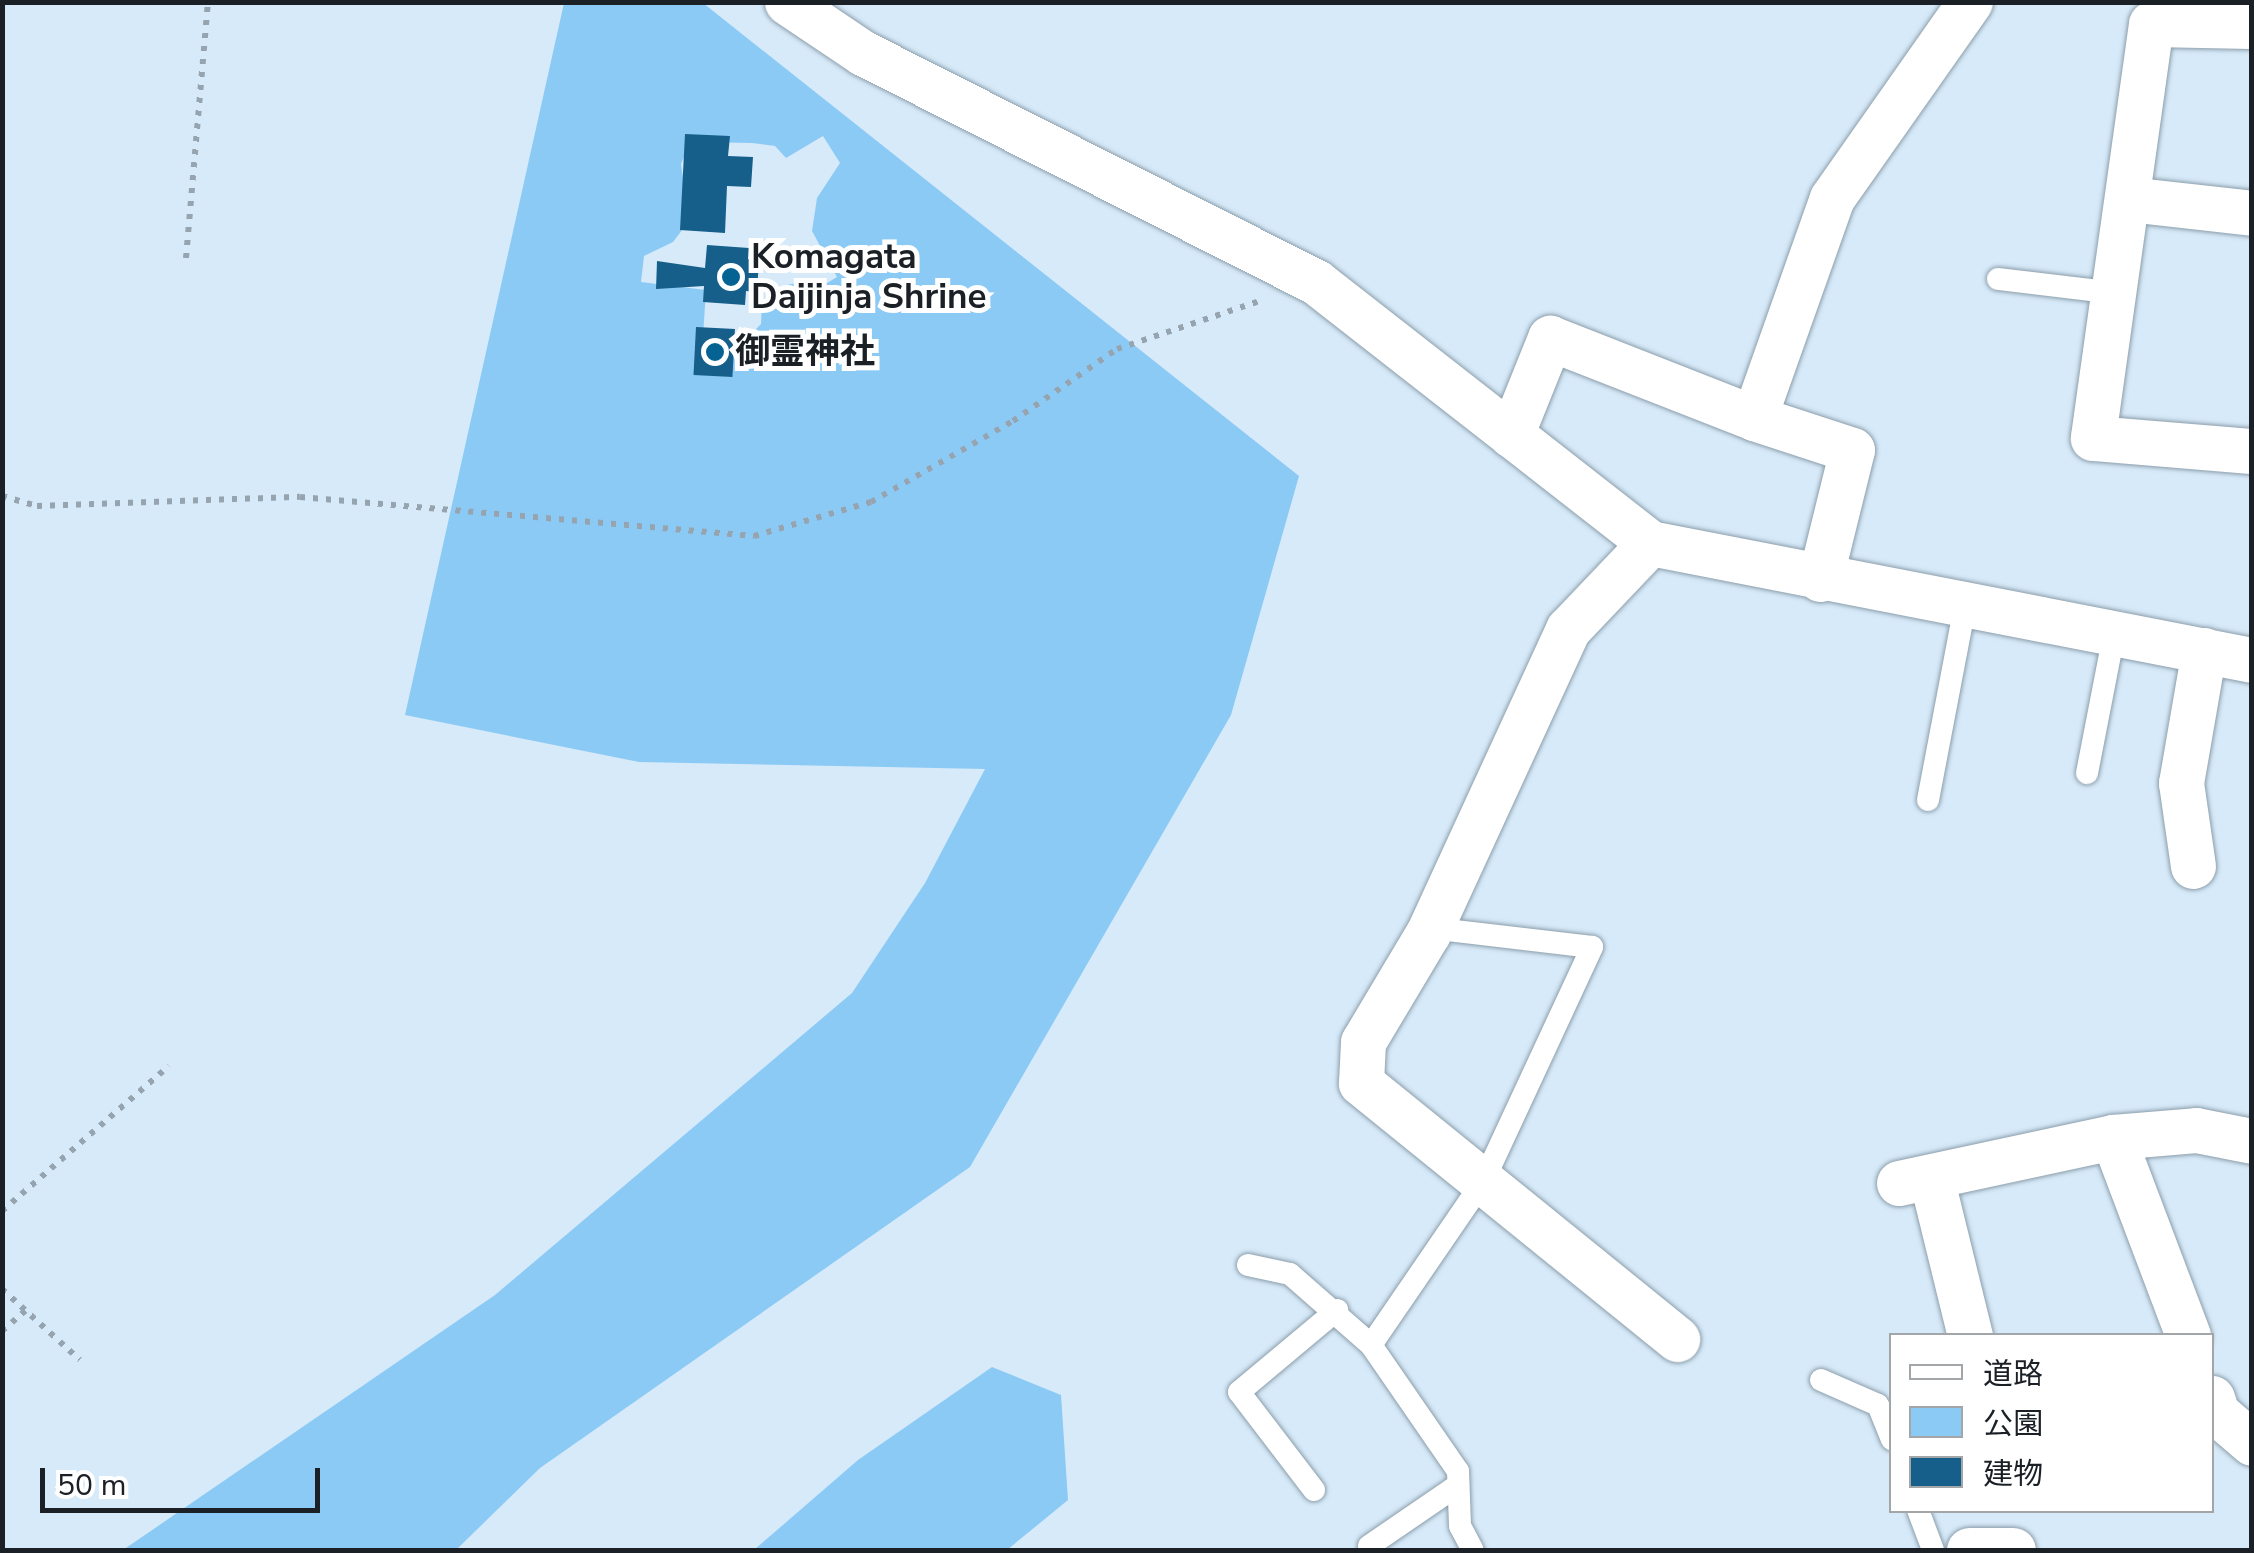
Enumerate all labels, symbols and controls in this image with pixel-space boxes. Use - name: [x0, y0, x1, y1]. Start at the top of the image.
- place label: Komagata Daijinja Shrine: [751, 236, 987, 318]
- marker: Komagata Daijinja Shrine: [720, 266, 742, 288]
- place label: 御霊神社: [735, 331, 875, 373]
- marker: 御霊神社: [704, 341, 726, 363]
- legend: [1889, 1333, 2214, 1513]
- text: 道路: [1983, 1354, 2043, 1395]
- text: 公園: [1983, 1404, 2043, 1445]
- scale bar: [45, 1448, 325, 1510]
- text: 建物: [1983, 1454, 2043, 1495]
- text: 50 m: [57, 1465, 126, 1506]

